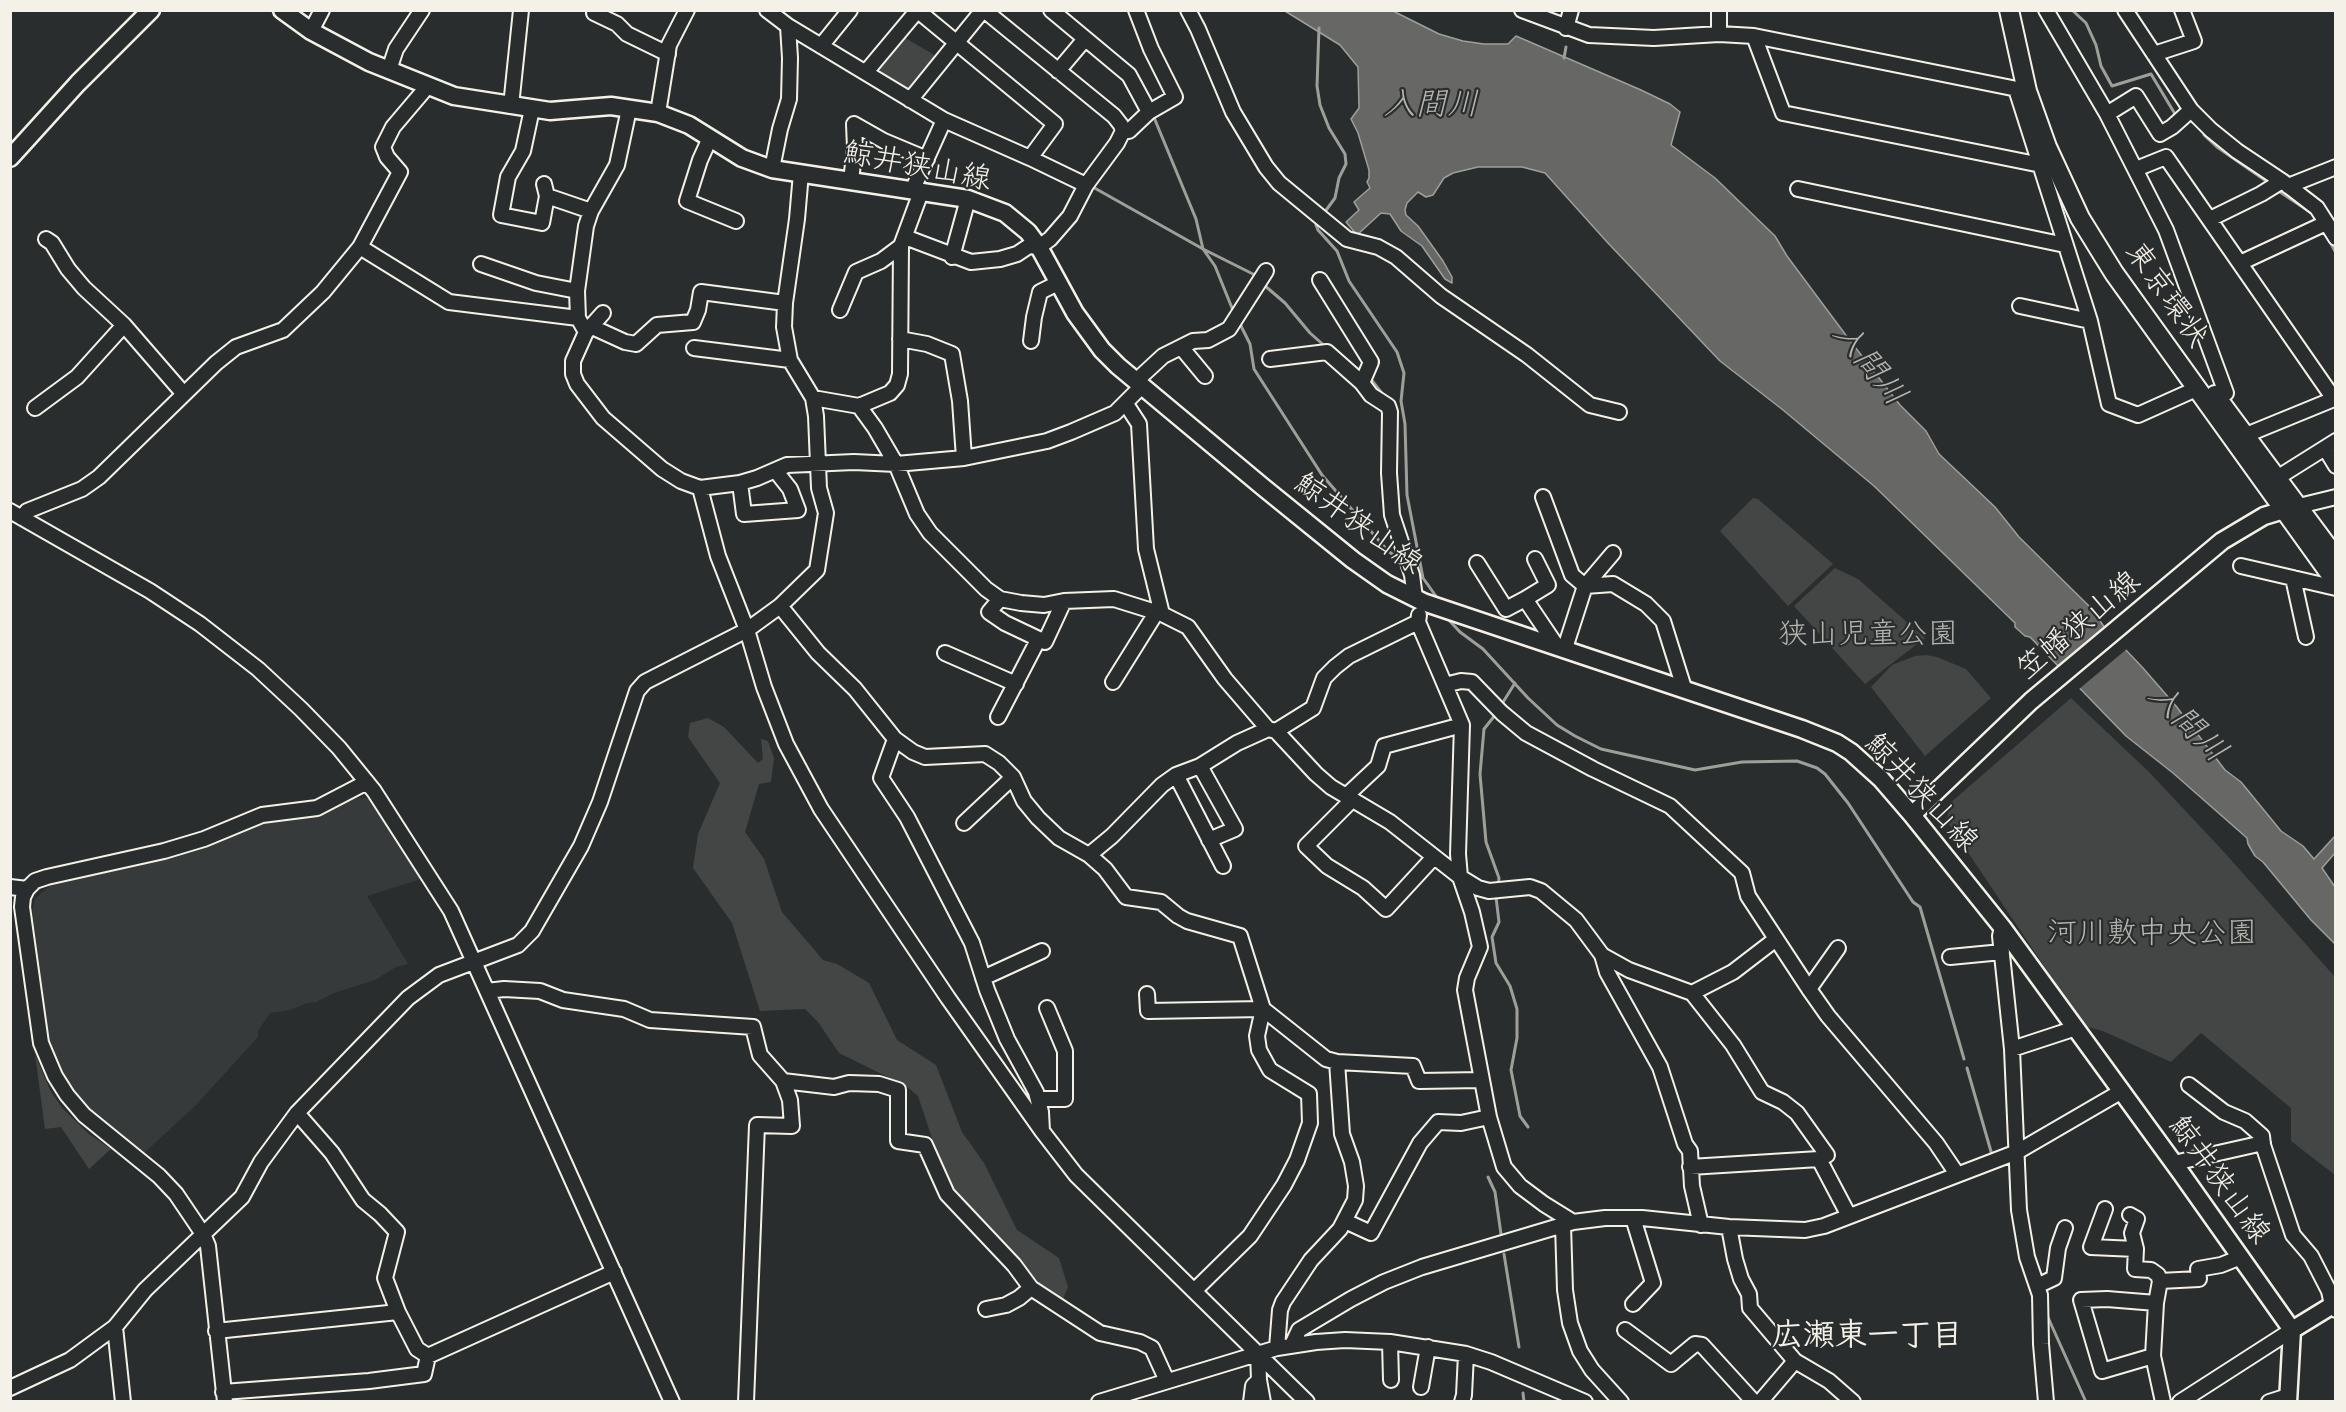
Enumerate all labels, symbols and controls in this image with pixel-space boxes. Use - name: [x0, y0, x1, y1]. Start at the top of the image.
- water label: 入間川: [1383, 87, 1479, 125]
- street label: 鯨井狭山線: [840, 135, 994, 199]
- street label: 東京環状: [2117, 236, 2215, 354]
- water label: 入間川: [1824, 316, 1914, 414]
- street label: 鯨井狭山線: [1287, 465, 1429, 583]
- street label: 笠幡狭山線: [2010, 564, 2148, 688]
- park label: 狭山児童公園: [1778, 617, 1958, 653]
- water label: 入間川: [2139, 676, 2235, 772]
- street label: 鯨井狭山線: [1857, 726, 1985, 860]
- park label: 河川敷中央公園: [2047, 916, 2257, 952]
- street label: 鯨井狭山線: [2160, 1109, 2278, 1251]
- district label: 広瀬東一丁目: [1771, 1318, 1963, 1356]

